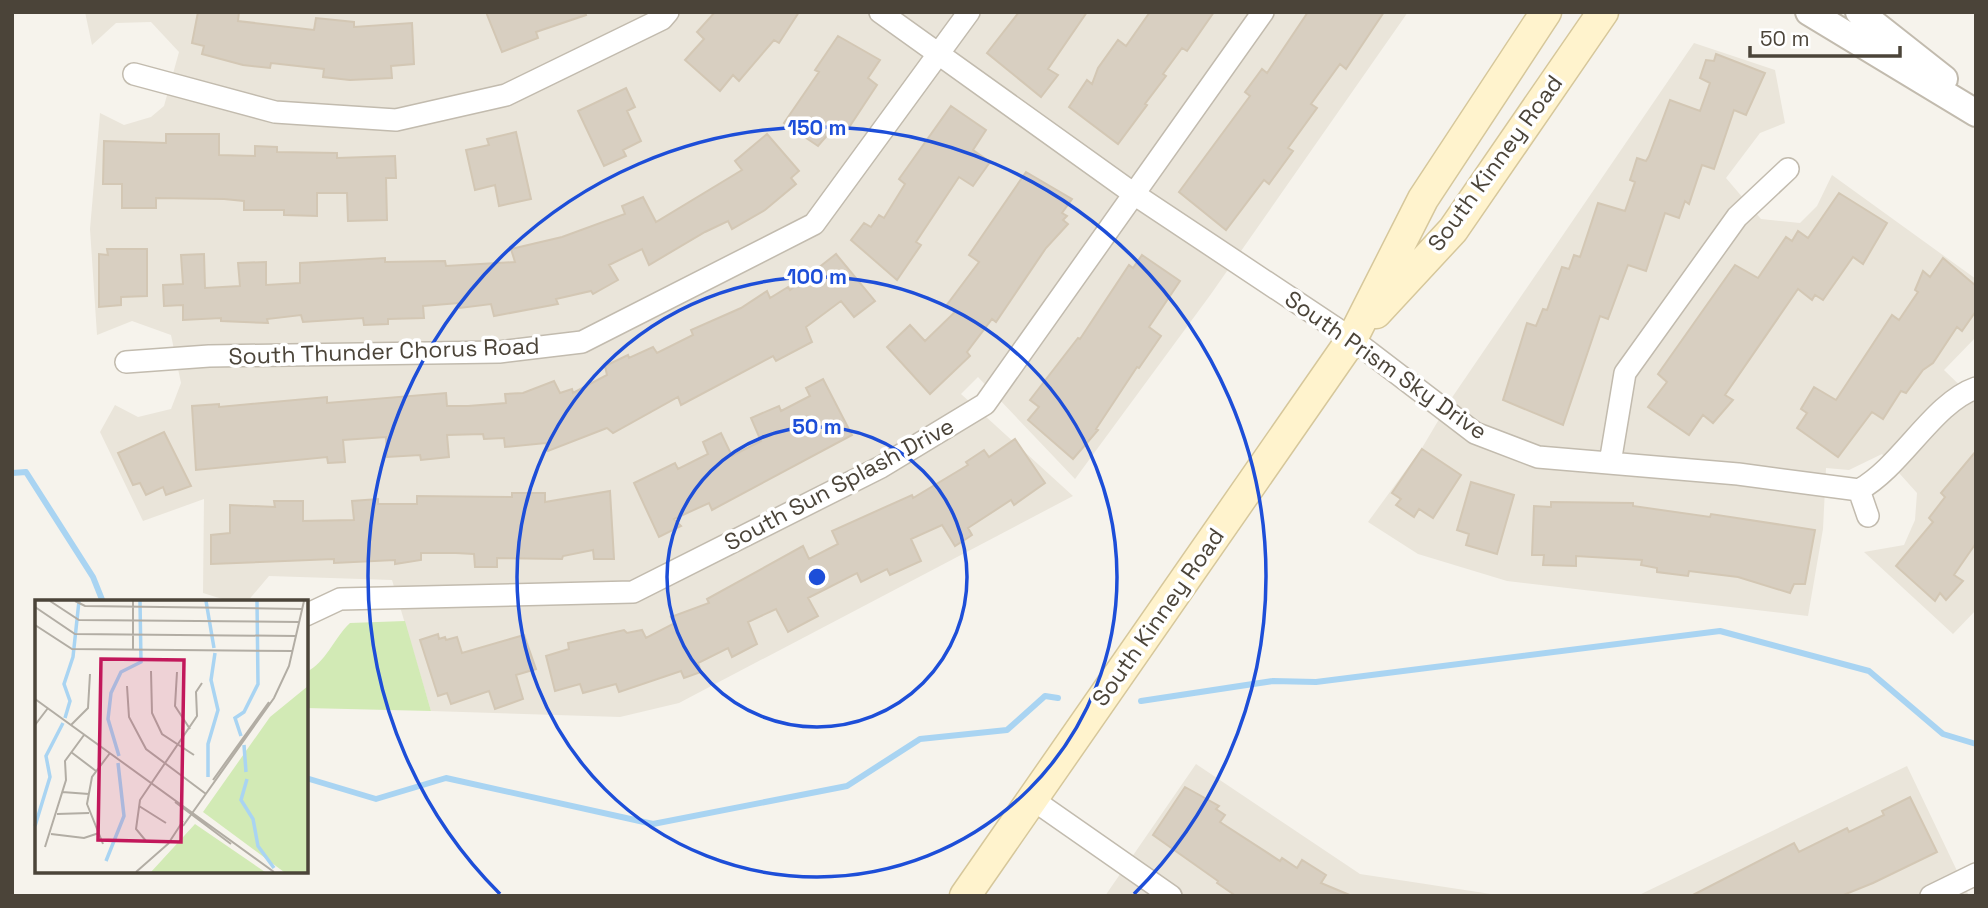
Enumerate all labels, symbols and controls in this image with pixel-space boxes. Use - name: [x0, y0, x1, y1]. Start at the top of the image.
- scale bar: [1750, 14, 1900, 58]
- text: 50 m: [1760, 25, 1810, 52]
- street label: South Kinney Road: [1421, 69, 1569, 257]
- text: 150 m: [788, 114, 846, 141]
- text: 100 m: [787, 263, 847, 290]
- street label: South Prism Sky Drive: [1279, 284, 1493, 446]
- street label: South Thunder Chorus Road: [228, 331, 540, 371]
- street label: South Sun Splash Drive: [719, 411, 959, 557]
- text: 50 m: [792, 413, 842, 440]
- street label: South Kinney Road: [1085, 522, 1231, 712]
- centre of rings: [805, 565, 829, 589]
- inset map: [35, 600, 308, 873]

